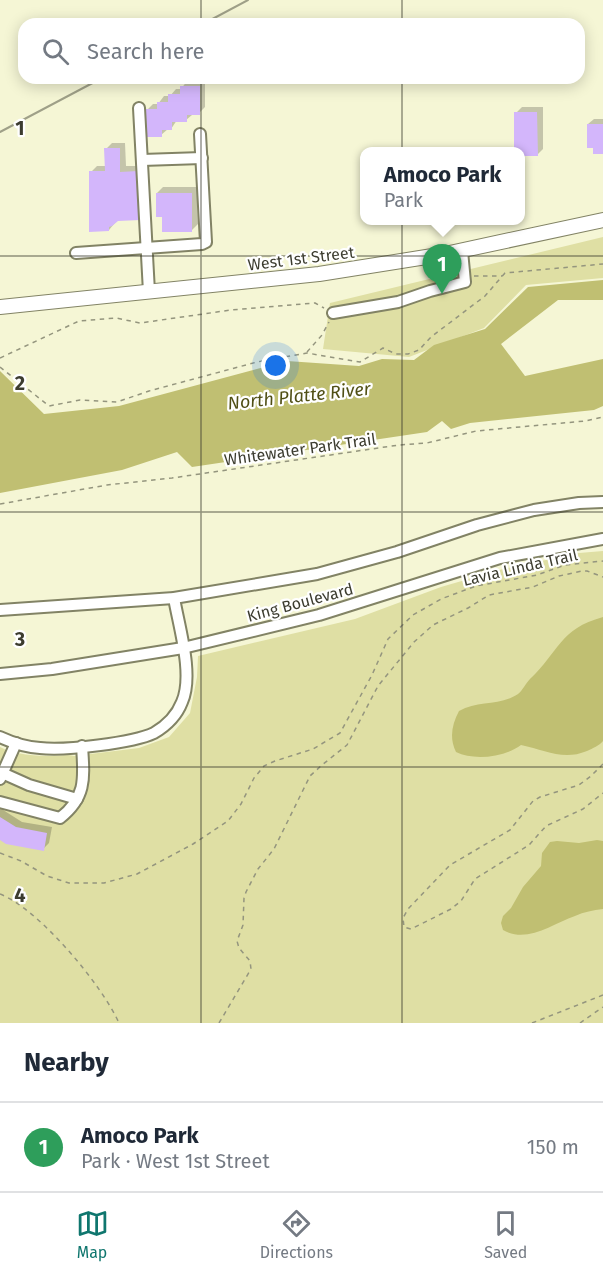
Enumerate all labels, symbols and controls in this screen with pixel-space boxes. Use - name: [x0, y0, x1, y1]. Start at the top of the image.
- search box: [18, 18, 585, 84]
- icon: search: [39, 35, 72, 68]
- text: Search here: [87, 38, 205, 65]
- text: 1: [15, 116, 25, 140]
- popup: [360, 147, 525, 225]
- text: Amoco Park: [384, 161, 501, 188]
- text: Park: [384, 188, 423, 212]
- street label: West 1st Street: [247, 243, 356, 274]
- pin: 1: [422, 244, 462, 294]
- your location: [261, 351, 290, 380]
- text: 2: [15, 371, 25, 395]
- water label: North Platte River: [226, 377, 373, 414]
- street label: Whitewater Park Trail: [223, 429, 377, 470]
- street label: Lavia Linda Trail: [461, 545, 580, 590]
- street label: King Boulevard: [245, 579, 355, 626]
- text: 3: [14, 627, 25, 651]
- text: 4: [14, 883, 26, 907]
- text: Nearby: [24, 1047, 109, 1078]
- text: Amoco Park: [81, 1122, 199, 1149]
- text: 1: [39, 1135, 48, 1159]
- text: 150 m: [527, 1135, 579, 1159]
- text: Park · West 1st Street: [81, 1149, 270, 1173]
- tab: Map: [76, 1207, 109, 1262]
- tab: Directions: [260, 1207, 333, 1262]
- tab: Saved: [484, 1207, 527, 1262]

